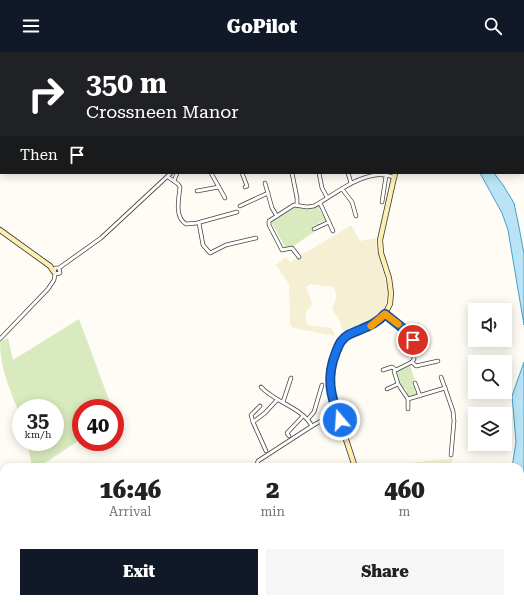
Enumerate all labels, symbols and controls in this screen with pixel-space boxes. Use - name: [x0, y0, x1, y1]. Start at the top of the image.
- icon: menu: [20, 15, 42, 37]
- icon: search: [482, 15, 504, 37]
- text: GoPilot: [227, 16, 297, 37]
- text: 350 m: [86, 67, 167, 100]
- icon: right: [20, 68, 72, 120]
- text: Crossneen Manor: [86, 101, 239, 122]
- icon: arrive: [66, 144, 88, 166]
- text: Then: [20, 146, 58, 164]
- map controls: [468, 303, 512, 451]
- button: sound: [468, 303, 512, 347]
- pin: [396, 323, 430, 357]
- icon: arrive: [402, 329, 424, 351]
- button: search: [468, 355, 512, 399]
- speed limit sign: 40: [72, 399, 124, 451]
- position arrow: [319, 399, 361, 441]
- button: layers: [468, 407, 512, 451]
- text: 35: [27, 408, 49, 432]
- text: km/h: [25, 429, 51, 440]
- text: 16:46: [99, 476, 161, 504]
- text: 2: [266, 476, 279, 504]
- text: 460: [384, 476, 425, 504]
- text: Arrival: [109, 504, 151, 519]
- text: min: [260, 504, 285, 519]
- text: m: [398, 504, 410, 519]
- button: Exit: [20, 549, 258, 595]
- button: Share: [266, 549, 504, 595]

